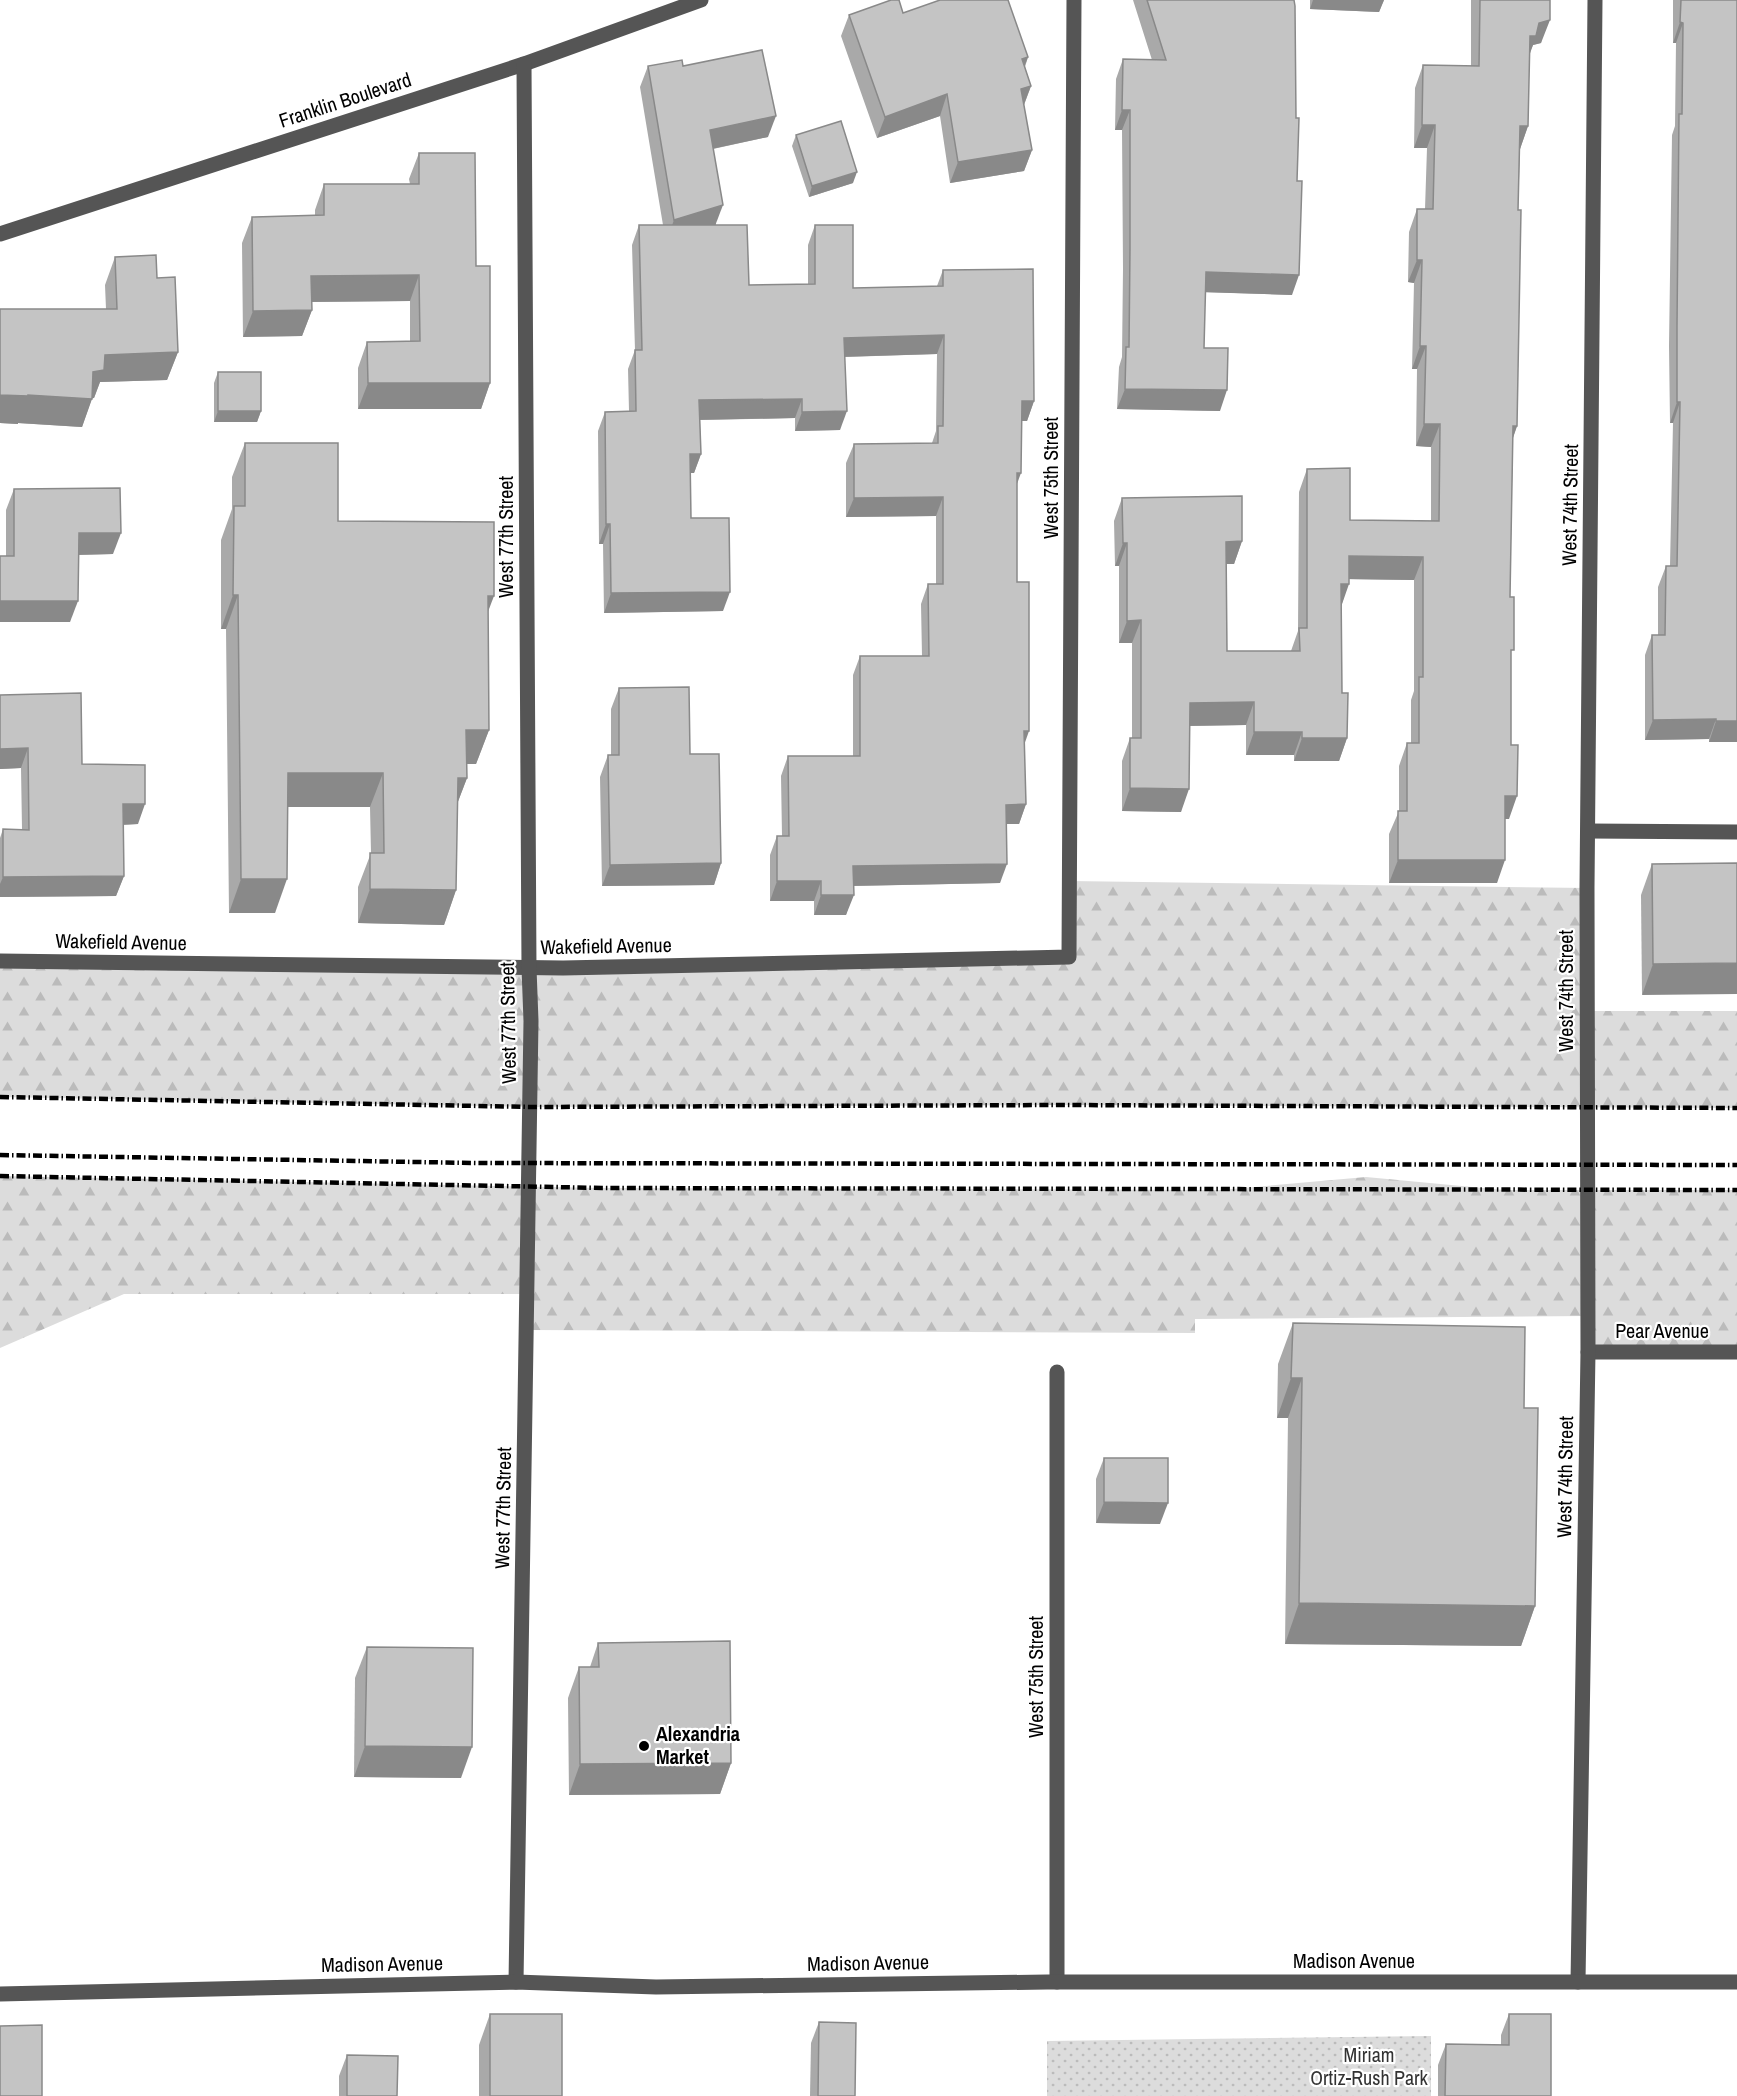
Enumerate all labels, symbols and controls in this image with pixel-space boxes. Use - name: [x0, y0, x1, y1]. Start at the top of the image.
- street label: Franklin Boulevard: [275, 65, 414, 134]
- street label: West 75th Street: [1037, 417, 1064, 539]
- street label: West 74th Street: [1555, 443, 1584, 566]
- street label: West 77th Street: [492, 476, 519, 598]
- street label: Wakefield Avenue: [55, 927, 187, 956]
- street label: West 74th Street: [1552, 930, 1579, 1052]
- street label: Wakefield Avenue: [540, 931, 672, 960]
- street label: West 77th Street: [493, 961, 522, 1084]
- street label: Pear Avenue: [1615, 1317, 1709, 1344]
- street label: West 74th Street: [1550, 1415, 1579, 1538]
- street label: West 77th Street: [488, 1446, 517, 1569]
- street label: West 75th Street: [1022, 1616, 1049, 1738]
- place label: Alexandria Market: [656, 1720, 740, 1770]
- marker: Alexandria Market: [637, 1739, 651, 1753]
- street label: Madison Avenue: [1293, 1947, 1415, 1974]
- street label: Madison Avenue: [807, 1948, 929, 1977]
- street label: Madison Avenue: [321, 1949, 443, 1978]
- park label: Miriam Ortiz-Rush Park: [1310, 2041, 1429, 2091]

